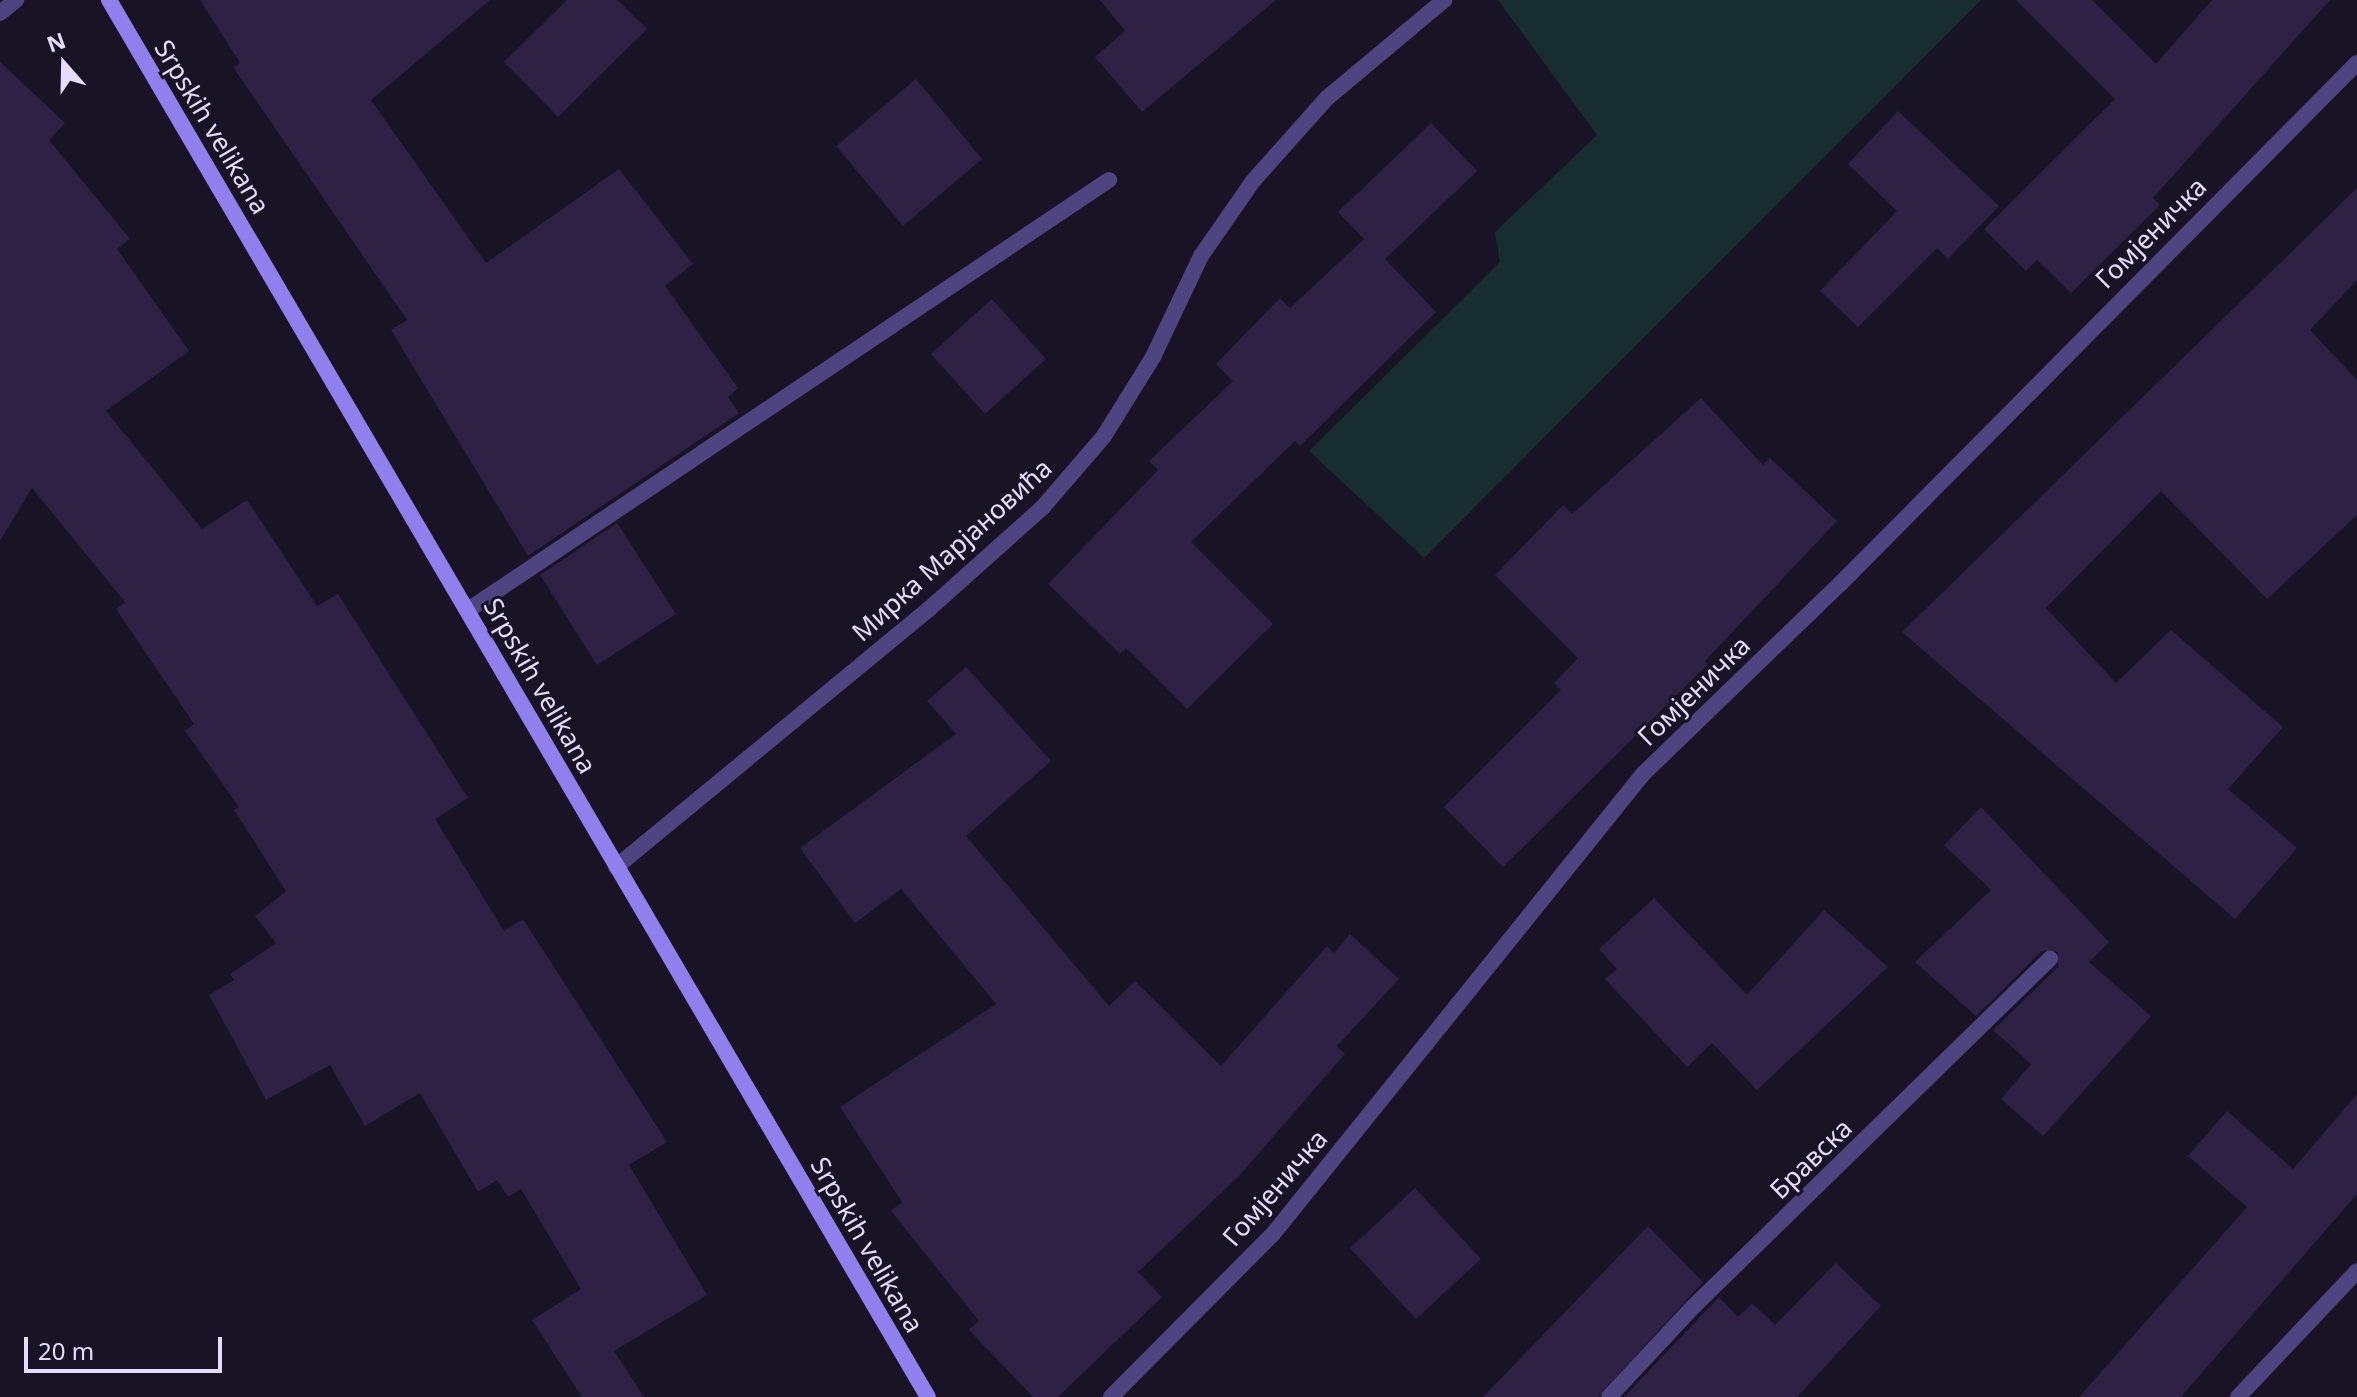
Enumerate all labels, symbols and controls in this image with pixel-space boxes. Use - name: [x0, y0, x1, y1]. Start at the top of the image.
- north arrow: [24, 24, 104, 104]
- text: N: [42, 24, 69, 59]
- street label: Srpskih velikana: [148, 34, 276, 220]
- street label: Гомјеничка: [2089, 171, 2213, 295]
- street label: Мирка Марјановића: [846, 452, 1058, 648]
- street label: Srpskih velikana: [477, 593, 603, 779]
- street label: Гомјеничка: [1631, 630, 1757, 752]
- street label: Бравска: [1764, 1113, 1858, 1205]
- street label: Гомјеничка: [1216, 1123, 1334, 1253]
- street label: Srpskih velikana: [804, 1152, 930, 1338]
- scale bar: [28, 1321, 226, 1371]
- text: 20 m: [38, 1334, 94, 1367]

